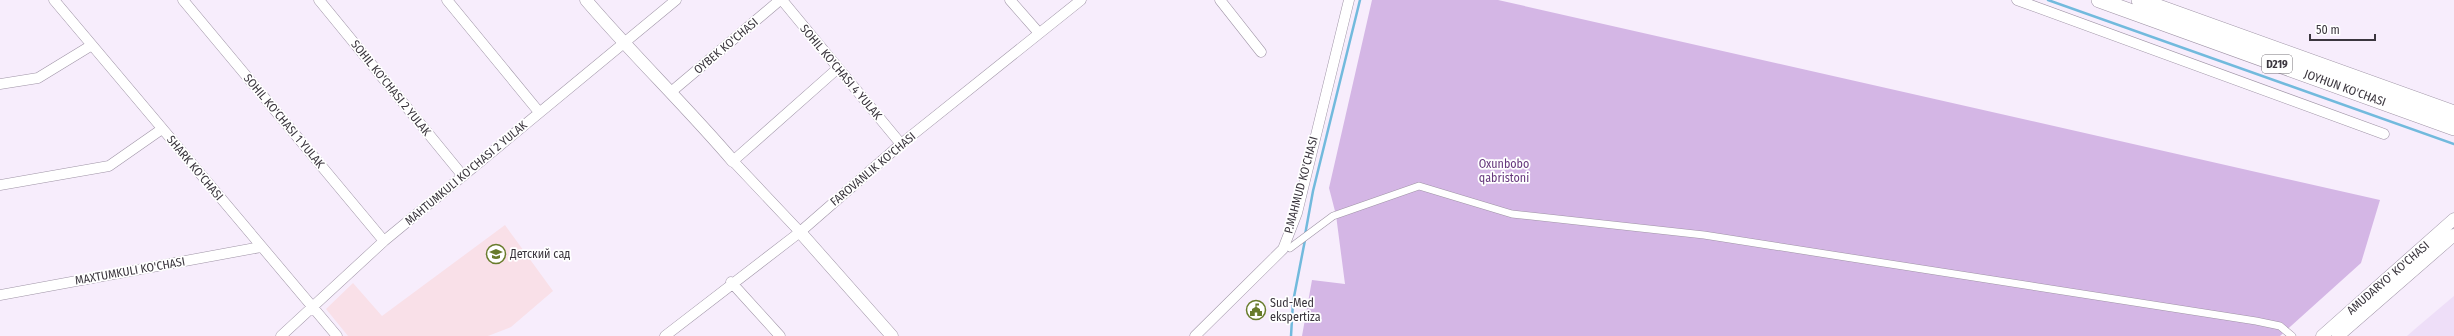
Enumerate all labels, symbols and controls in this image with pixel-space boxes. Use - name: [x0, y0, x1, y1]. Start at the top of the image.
- street label: OYBEK KO'CHASI: [691, 15, 761, 77]
- scale bar: [2310, 16, 2375, 42]
- street label: SOHIL KO'CHASI 4 YULAK: [797, 22, 885, 123]
- text: 50 m: [2316, 23, 2340, 37]
- street label: SOHIL KO'CHASI 2 YULAK: [348, 37, 434, 139]
- road number: D219: [2262, 55, 2292, 73]
- street label: JOYHUN KO'CHASI: [2302, 67, 2388, 109]
- street label: SOHIL KO'CHASI 1 YULAK: [241, 71, 328, 171]
- street label: MAHTUMKULI KO'CHASI 2 YULAK: [402, 117, 530, 228]
- street label: FAROVANLIK KO'CHASI: [828, 129, 918, 209]
- street label: SHARK KO'CHASI: [164, 133, 226, 203]
- street label: P.MAHMUD KO'CHASI: [1281, 135, 1321, 235]
- park label: Oxunbobo qabristoni: [1479, 157, 1529, 185]
- street label: AMUDARYO' KO'CHASI: [2344, 238, 2432, 318]
- school or university icon: Детский сад: [485, 243, 507, 265]
- place label: Детский сад: [509, 247, 570, 261]
- street label: MАXTUMKULI KO'CHASI: [74, 254, 186, 288]
- place label: Sud-Med ekspertiza: [1270, 296, 1321, 324]
- public building icon: Sud-Med ekspertiza: [1245, 299, 1267, 321]

